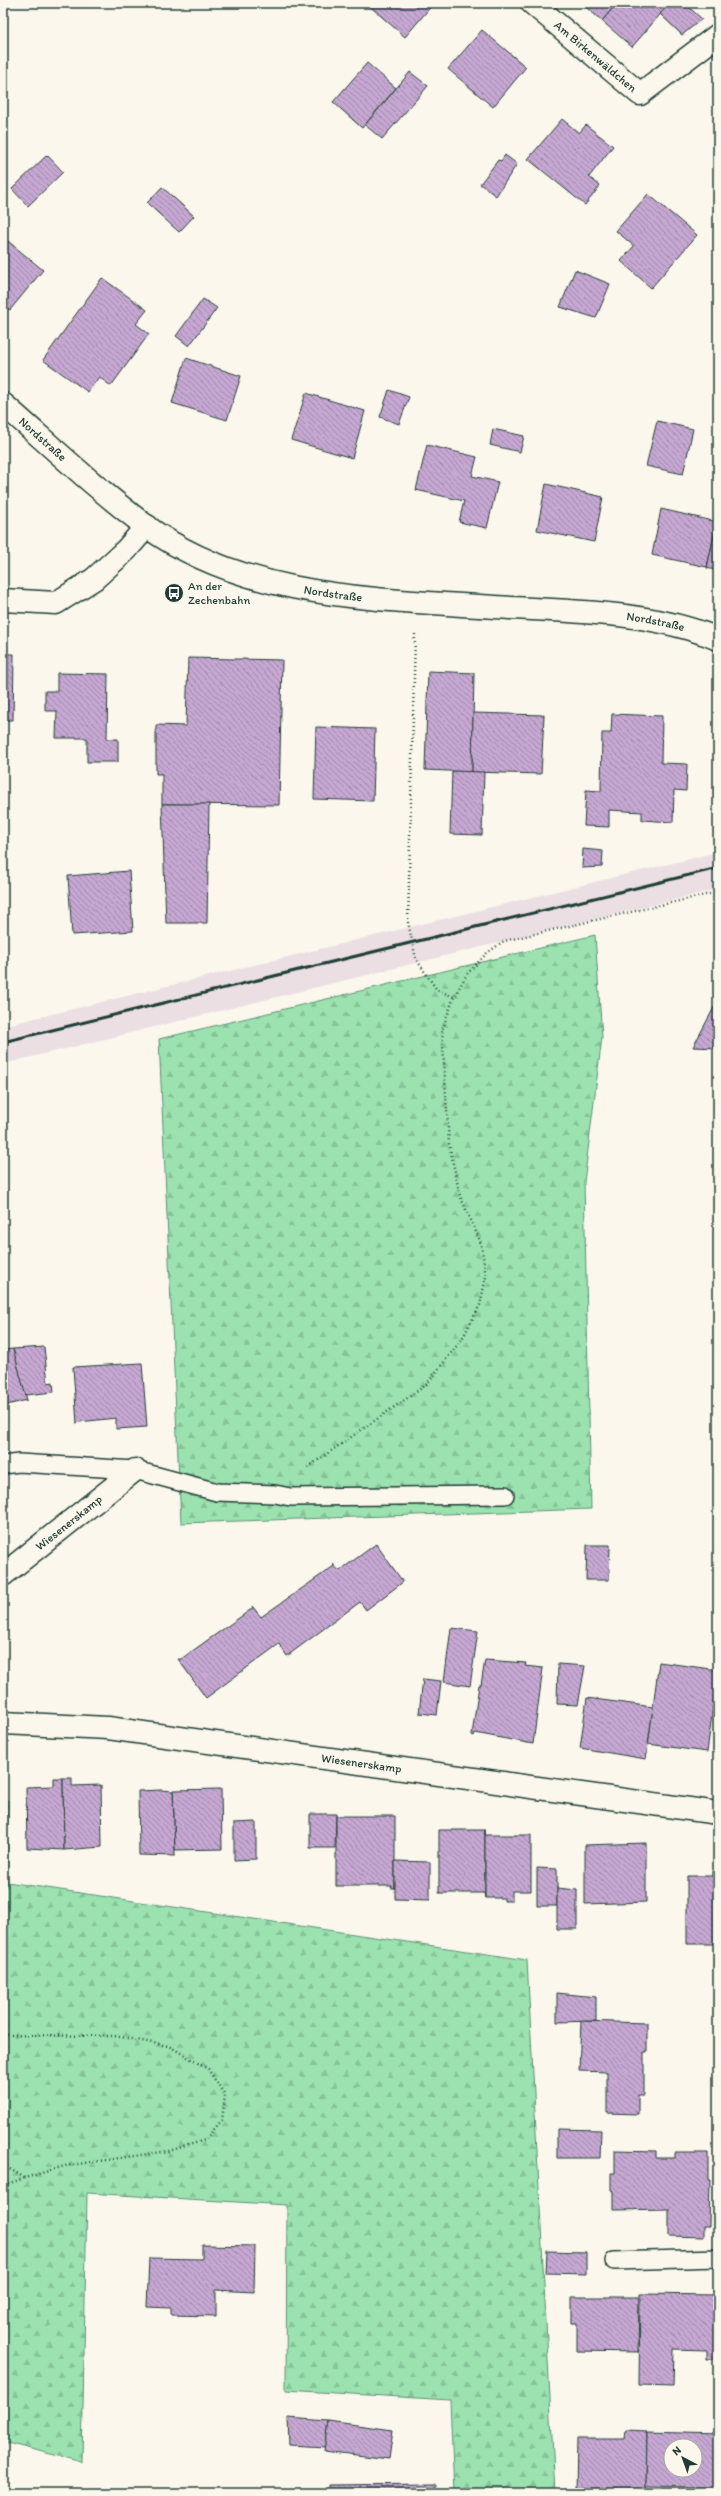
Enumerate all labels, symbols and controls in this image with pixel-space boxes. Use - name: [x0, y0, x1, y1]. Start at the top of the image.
- street label: Am Birkenwäldchen: [551, 18, 640, 95]
- street label: Nordstraße: [16, 414, 69, 464]
- place label: An der Zechenbahn: [188, 579, 250, 607]
- bus stop icon: An der Zechenbahn: [163, 582, 185, 604]
- street label: Nordstraße: [303, 582, 363, 604]
- street label: Nordstraße: [626, 609, 686, 634]
- street label: Wiesenerskamp: [33, 1492, 105, 1553]
- street label: Wiesenerskamp: [320, 1751, 402, 1776]
- north arrow: [663, 2438, 703, 2478]
- text: N: [670, 2443, 684, 2458]

